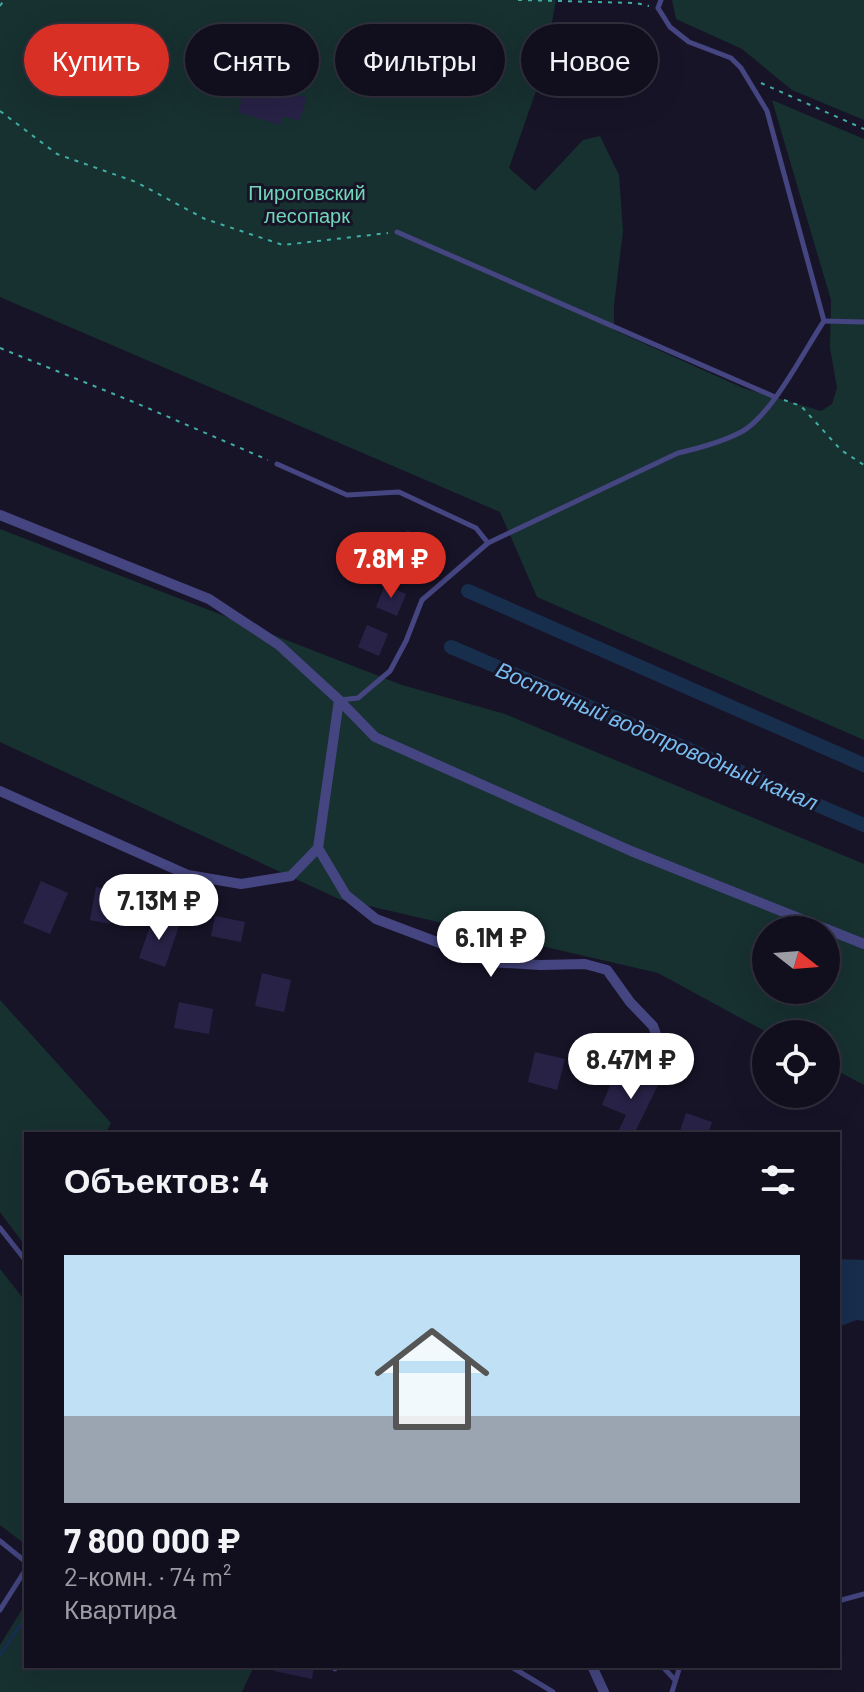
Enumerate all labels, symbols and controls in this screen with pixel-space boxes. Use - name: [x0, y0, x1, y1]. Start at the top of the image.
- chip: Купить: [24, 24, 169, 96]
- chip: Снять: [185, 24, 319, 96]
- chip: Фильтры: [335, 24, 505, 96]
- chip: Новое: [521, 24, 658, 96]
- park label: Пироговский лесопарк: [248, 180, 366, 227]
- pin: 7.8M ₽: [326, 532, 456, 600]
- text: 7.8M ₽: [354, 542, 428, 573]
- water label: Восточный водопроводный канал: [492, 655, 822, 816]
- pin: 7.13M ₽: [85, 874, 233, 942]
- text: 7.13M ₽: [117, 884, 201, 915]
- pin: 6.1M ₽: [426, 911, 556, 979]
- north arrow: [752, 916, 840, 1004]
- map controls: [752, 916, 840, 1108]
- text: 6.1M ₽: [455, 921, 527, 952]
- button: locate: [752, 1020, 840, 1108]
- pin: 8.47M ₽: [557, 1033, 705, 1101]
- text: 8.47M ₽: [586, 1043, 676, 1074]
- icon: filters: [756, 1158, 800, 1202]
- text: Объектов: 4: [64, 1159, 269, 1200]
- icon: home: [360, 1307, 504, 1451]
- text: 7 800 000 ₽: [64, 1519, 240, 1560]
- text: 2-комн. · 74 m²: [64, 1560, 231, 1591]
- text: Квартира: [64, 1593, 176, 1624]

